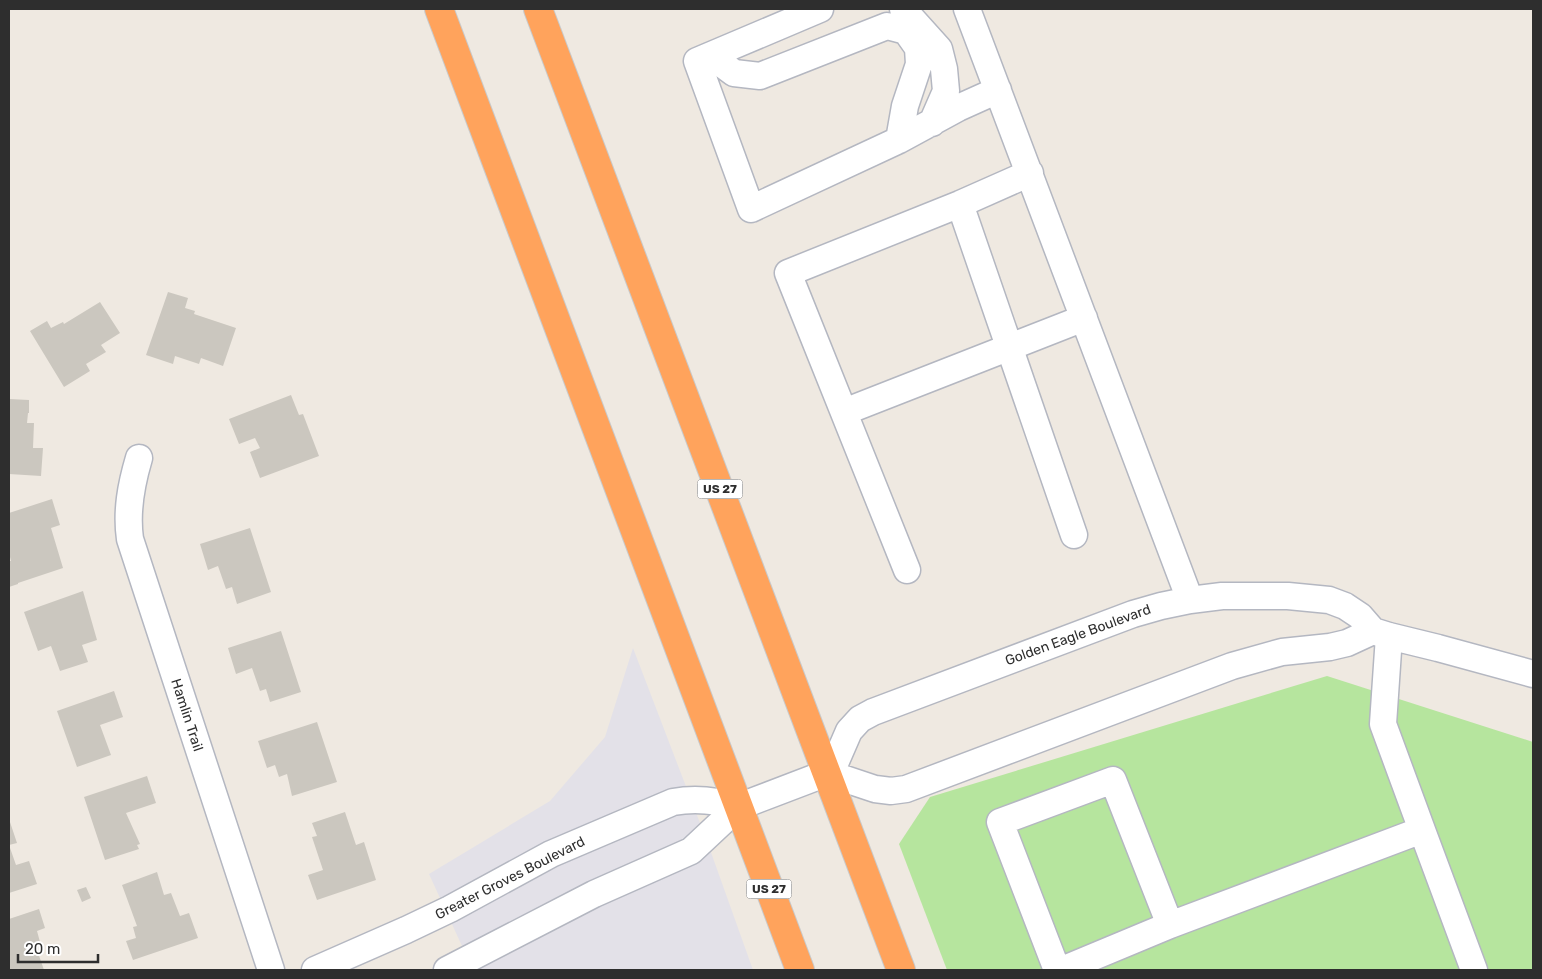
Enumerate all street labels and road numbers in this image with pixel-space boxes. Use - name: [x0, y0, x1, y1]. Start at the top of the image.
- road number: US 27: [698, 479, 742, 498]
- street label: Golden Eagle Boulevard: [1003, 601, 1153, 669]
- street label: Hamlin Trail: [167, 677, 207, 753]
- street label: Greater Groves Boulevard: [432, 833, 588, 923]
- road number: US 27: [746, 880, 792, 899]

